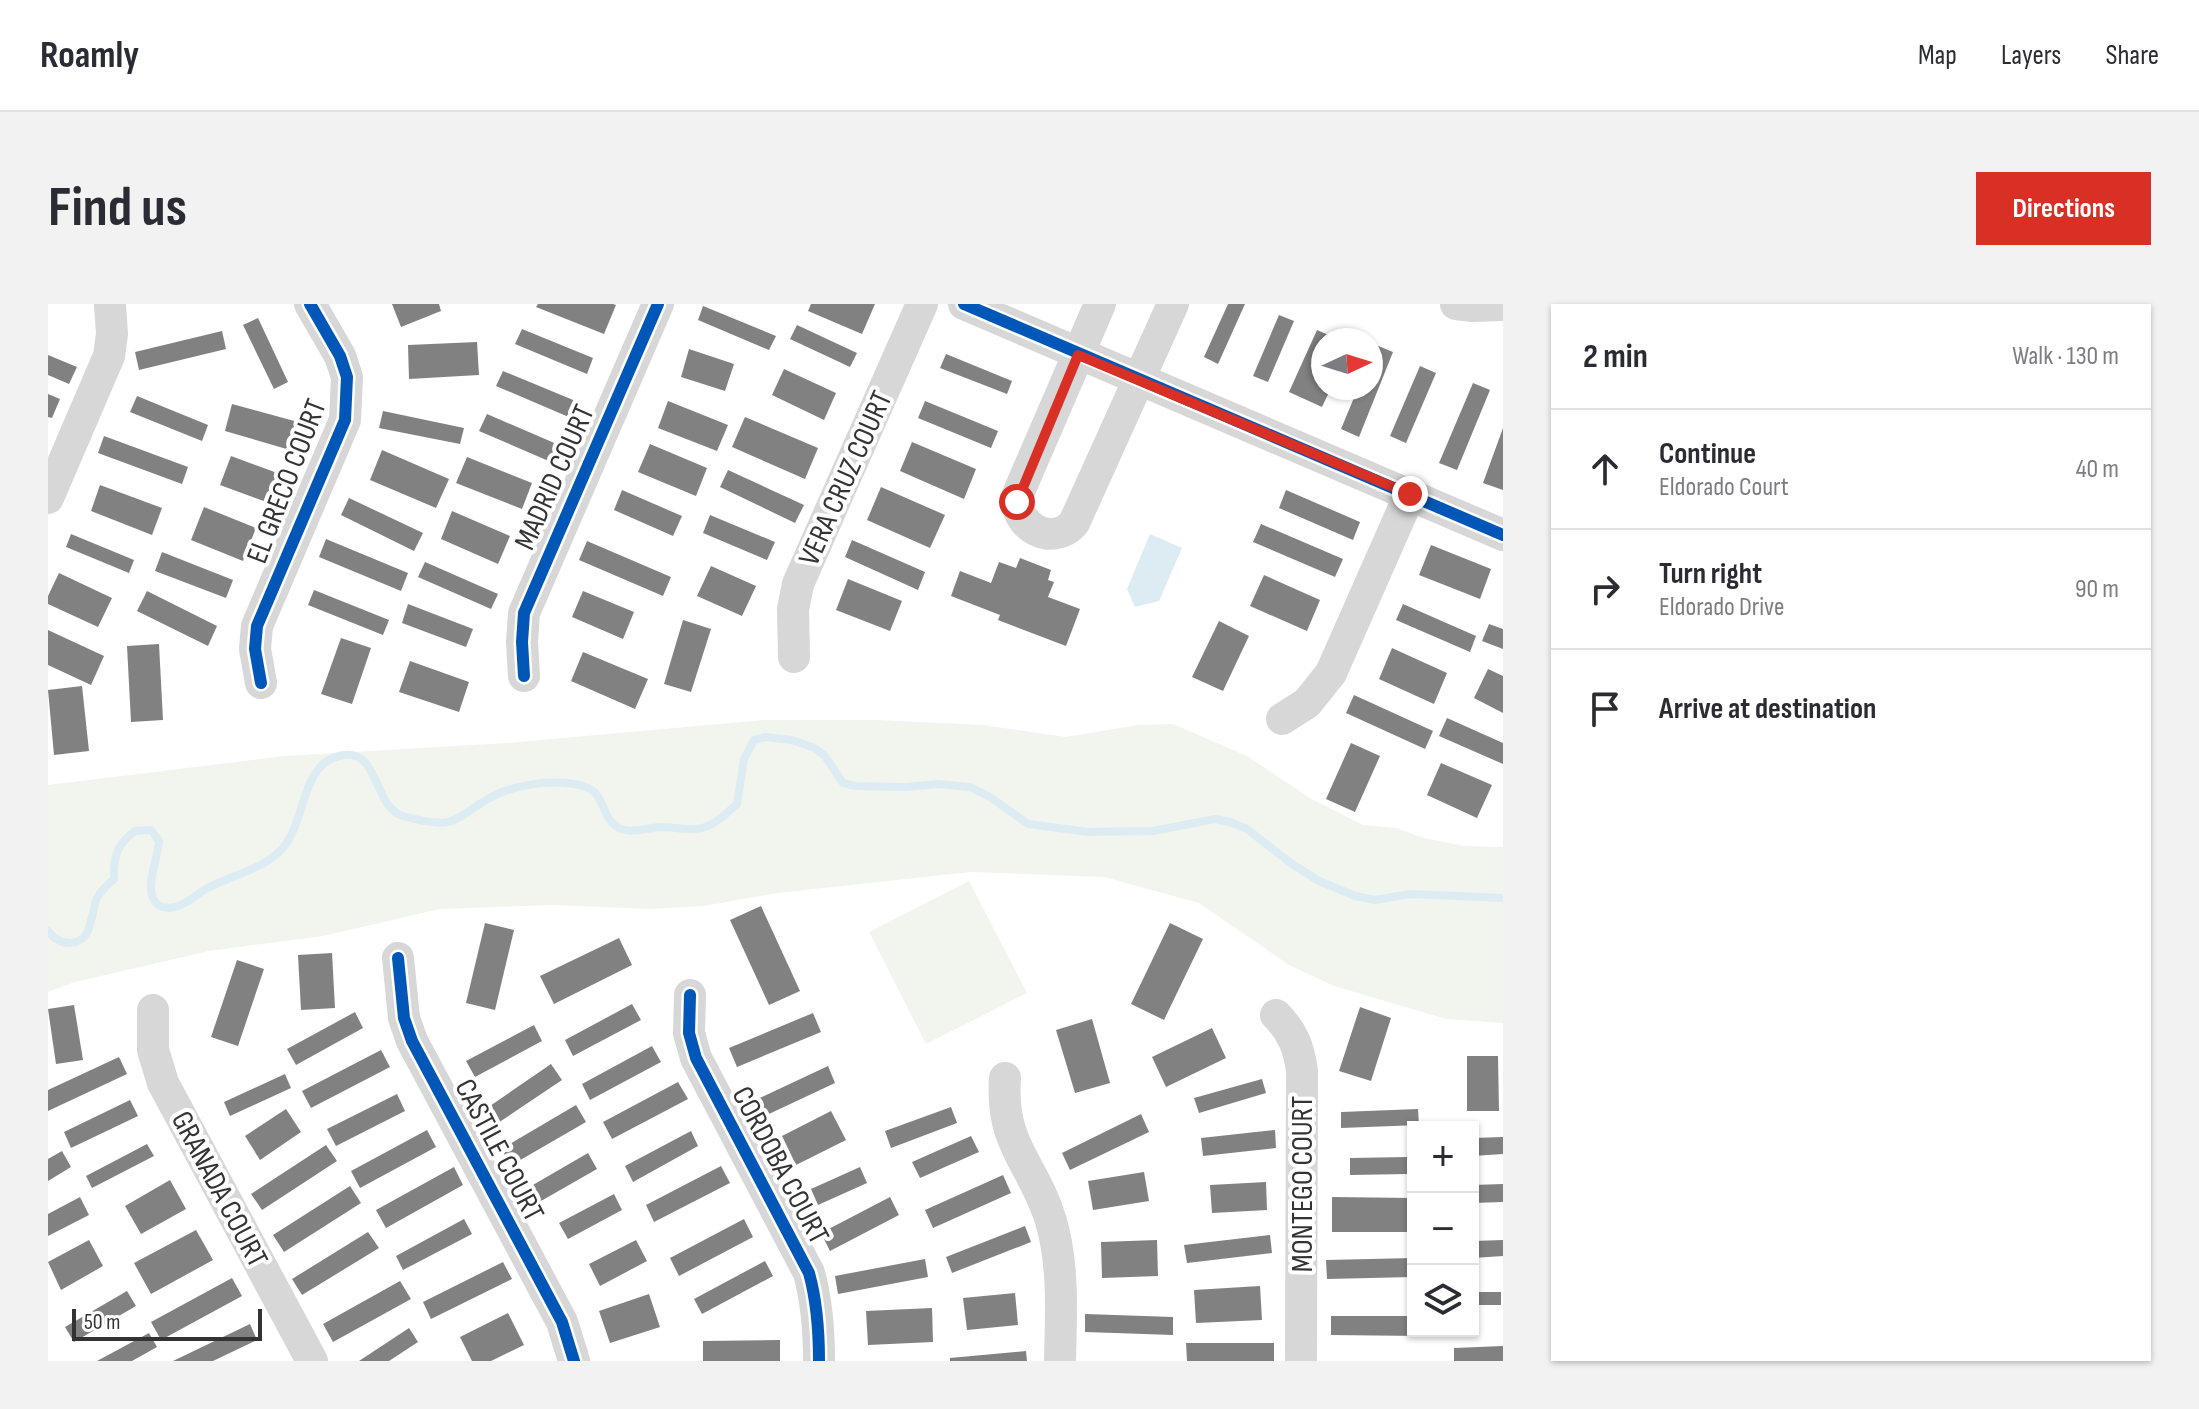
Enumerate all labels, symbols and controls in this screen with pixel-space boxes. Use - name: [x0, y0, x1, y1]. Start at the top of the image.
- text: Roamly: [40, 33, 139, 78]
- text: Map: [1918, 39, 1957, 72]
- text: Layers: [2001, 39, 2061, 72]
- text: Share: [2105, 39, 2159, 72]
- button: Directions: [1976, 172, 2151, 245]
- text: Find us: [48, 175, 187, 242]
- north arrow: [1311, 328, 1383, 400]
- text: 2 min: [1583, 336, 1648, 377]
- text: Walk · 130 m: [2012, 341, 2119, 372]
- street label: VERA CRUZ COURT: [791, 386, 900, 571]
- street label: EL GRECO COURT: [239, 394, 335, 568]
- street label: MADRID COURT: [507, 400, 603, 555]
- text: Continue: [1659, 436, 1756, 472]
- icon: ahead: [1583, 447, 1627, 491]
- text: 40 m: [2076, 454, 2119, 485]
- text: Eldorado Court: [1659, 472, 1789, 503]
- route end: [1392, 476, 1428, 512]
- route start: [999, 484, 1035, 520]
- text: Turn right: [1659, 556, 1762, 592]
- icon: right: [1583, 567, 1627, 611]
- text: 90 m: [2075, 574, 2119, 605]
- text: Eldorado Drive: [1659, 592, 1784, 623]
- icon: arrive: [1583, 687, 1627, 731]
- text: Arrive at destination: [1659, 691, 1876, 727]
- street label: CASTILE COURT: [447, 1073, 552, 1228]
- street label: CORDOBA COURT: [724, 1081, 837, 1250]
- street label: MONTEGO COURT: [1285, 1096, 1321, 1272]
- street label: GRANADA COURT: [163, 1105, 275, 1274]
- map controls: [1407, 1121, 1479, 1337]
- button: +: [1407, 1121, 1479, 1193]
- button: −: [1407, 1193, 1479, 1265]
- button: layers: [1407, 1265, 1479, 1337]
- scale bar: [72, 1305, 262, 1341]
- text: 50 m: [84, 1309, 120, 1336]

